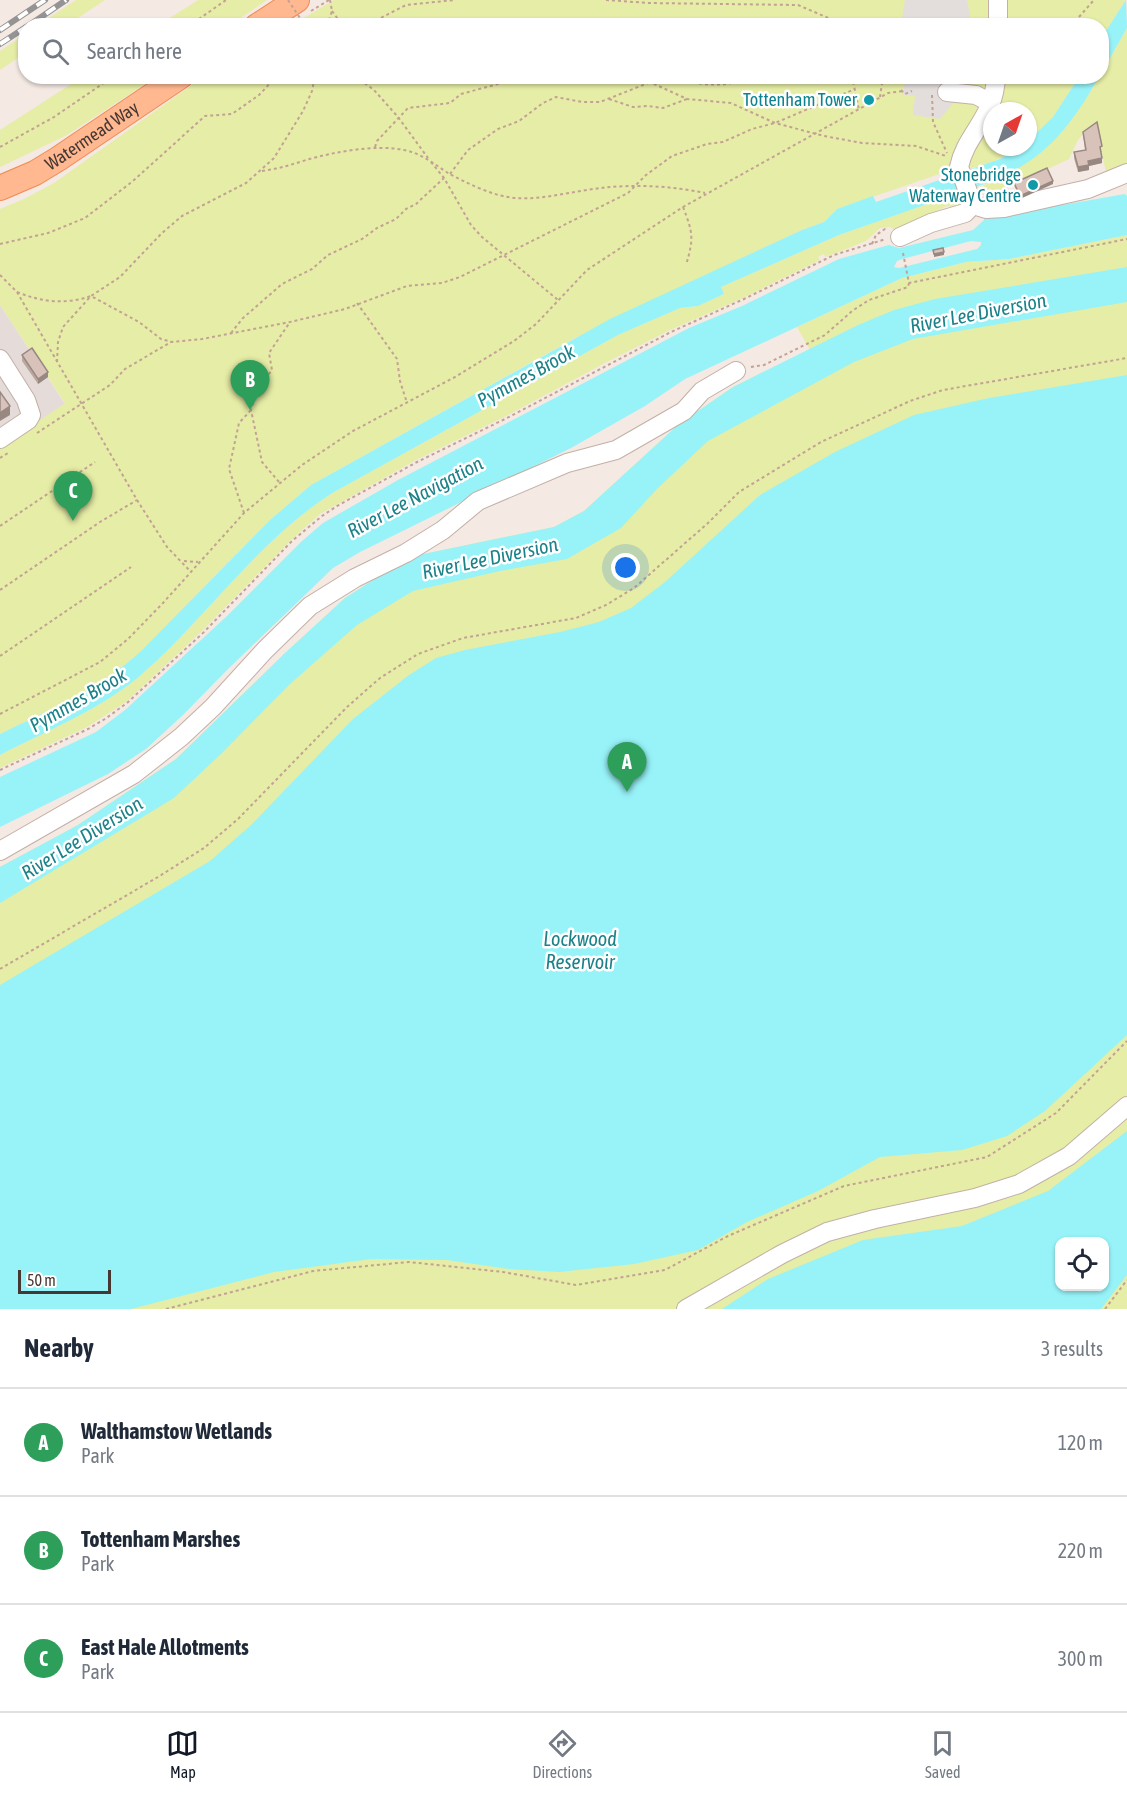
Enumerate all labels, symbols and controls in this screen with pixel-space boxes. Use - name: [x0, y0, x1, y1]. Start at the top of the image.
- search box: [18, 18, 1109, 84]
- icon: search: [39, 35, 72, 68]
- text: Search here: [87, 38, 182, 64]
- place label: Tottenham Tower: [743, 89, 858, 110]
- marker: Tottenham Tower: [862, 93, 876, 107]
- street label: Watermead Way: [41, 97, 142, 174]
- north arrow: [983, 102, 1037, 156]
- place label: Stonebridge Waterway Centre: [909, 164, 1021, 206]
- marker: Stonebridge Waterway Centre: [1026, 178, 1040, 192]
- water label: River Lee Diversion: [908, 288, 1048, 337]
- water label: Pymmes Brook: [473, 339, 579, 412]
- pin: B: [230, 360, 270, 410]
- water label: River Lee Navigation: [343, 451, 487, 542]
- pin: C: [54, 472, 92, 521]
- water label: River Lee Diversion: [420, 532, 560, 583]
- your location: [611, 553, 640, 582]
- water label: Pymmes Brook: [25, 662, 130, 737]
- pin: A: [608, 742, 646, 792]
- water label: River Lee Diversion: [17, 791, 147, 884]
- water label: Lockwood Reservoir: [543, 927, 617, 973]
- map controls: [1055, 1237, 1109, 1291]
- button: locate: [1055, 1237, 1109, 1291]
- scale bar: [18, 1267, 111, 1294]
- text: 50 m: [27, 1271, 56, 1289]
- text: Nearby: [24, 1333, 94, 1363]
- text: 3 results: [1041, 1337, 1103, 1360]
- text: Walthamstow Wetlands: [81, 1418, 272, 1444]
- text: A: [39, 1431, 48, 1454]
- text: 120 m: [1058, 1431, 1103, 1454]
- text: Park: [81, 1444, 114, 1467]
- text: Tottenham Marshes: [81, 1526, 240, 1552]
- text: B: [39, 1539, 48, 1562]
- text: 220 m: [1058, 1539, 1103, 1562]
- text: Park: [81, 1552, 114, 1575]
- text: East Hale Allotments: [81, 1634, 249, 1660]
- text: C: [39, 1647, 48, 1670]
- text: 300 m: [1058, 1647, 1103, 1670]
- text: Park: [81, 1660, 114, 1683]
- tab: Map: [166, 1727, 199, 1781]
- tab: Directions: [532, 1727, 592, 1781]
- tab: Saved: [925, 1727, 960, 1781]

